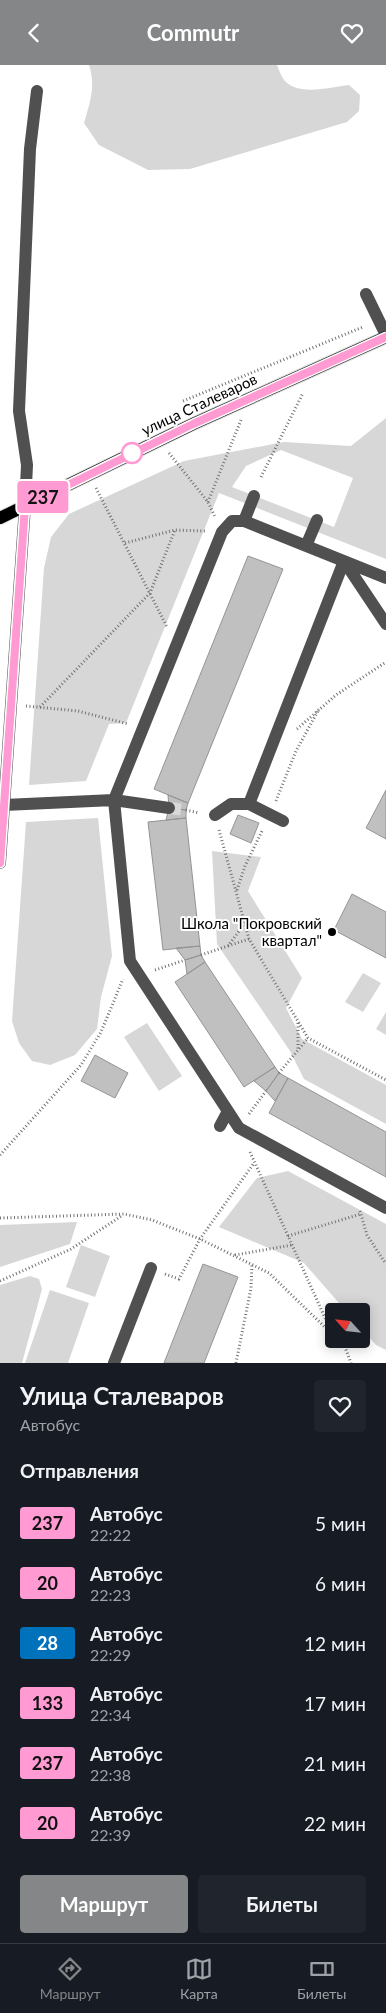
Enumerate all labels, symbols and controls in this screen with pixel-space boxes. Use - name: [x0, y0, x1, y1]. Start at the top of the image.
- icon: back: [20, 19, 48, 47]
- text: Commutr: [147, 19, 239, 46]
- icon: heart: [338, 19, 366, 47]
- street label: улица Сталеваров: [138, 369, 260, 439]
- unlabelled marker: [121, 442, 143, 464]
- line badge: 237: [14, 481, 72, 513]
- text: 237: [27, 486, 59, 508]
- place label: Школа "Покровский квартал": [181, 914, 322, 949]
- marker: Школа "Покровский квартал": [326, 926, 338, 938]
- north arrow: [325, 1303, 370, 1347]
- map controls: [325, 1303, 370, 1348]
- button: heart: [314, 1380, 366, 1432]
- text: Улица Сталеваров: [20, 1381, 224, 1410]
- text: Автобус: [20, 1415, 80, 1434]
- text: Отправления: [20, 1459, 139, 1482]
- text: Автобус: [90, 1502, 163, 1525]
- text: 237: [32, 1512, 63, 1534]
- text: 5 мин: [315, 1512, 366, 1535]
- text: 22:22: [90, 1525, 131, 1544]
- text: Автобус: [90, 1562, 163, 1585]
- text: 20: [37, 1572, 58, 1594]
- text: 6 мин: [315, 1572, 366, 1595]
- text: 22:23: [90, 1585, 131, 1604]
- text: Автобус: [90, 1622, 163, 1645]
- text: 28: [37, 1632, 58, 1654]
- text: 12 мин: [304, 1632, 366, 1655]
- text: 22:29: [90, 1645, 131, 1664]
- text: Автобус: [90, 1682, 163, 1705]
- text: 133: [32, 1692, 63, 1714]
- text: 17 мин: [304, 1692, 366, 1715]
- text: 22:34: [90, 1705, 131, 1724]
- text: Автобус: [90, 1742, 163, 1765]
- text: 237: [32, 1752, 63, 1774]
- text: 21 мин: [304, 1752, 366, 1775]
- text: 22:38: [90, 1765, 131, 1784]
- text: Автобус: [90, 1802, 163, 1825]
- text: 20: [37, 1812, 58, 1834]
- text: 22 мин: [304, 1812, 366, 1835]
- text: 22:39: [90, 1825, 131, 1844]
- button: Маршрут: [20, 1875, 188, 1933]
- button: Билеты: [198, 1875, 366, 1933]
- tab: Маршрут: [40, 1955, 101, 2002]
- tab: Карта: [180, 1955, 218, 2002]
- tab: Билеты: [297, 1955, 346, 2002]

